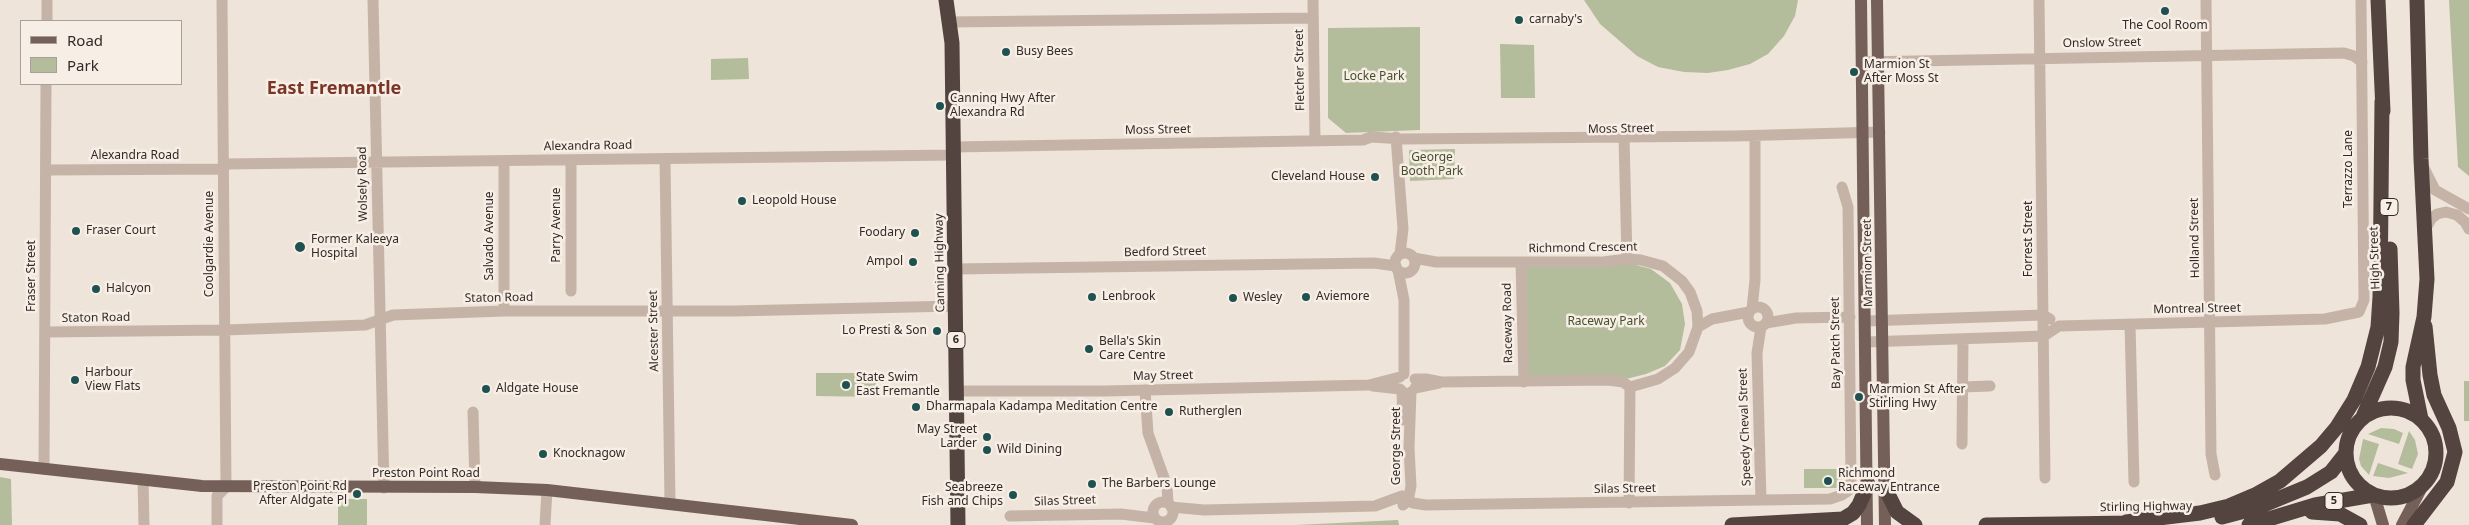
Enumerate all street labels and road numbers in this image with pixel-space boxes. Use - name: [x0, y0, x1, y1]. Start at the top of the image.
- street label: Fletcher Street: [1292, 29, 1308, 111]
- street label: Onslow Street: [2063, 35, 2141, 51]
- street label: Moss Street: [1588, 121, 1654, 137]
- street label: Moss Street: [1125, 122, 1191, 138]
- street label: Terrazzo Lane: [2342, 130, 2356, 208]
- street label: Alexandra Road: [544, 138, 632, 154]
- street label: Wolsely Road: [355, 146, 371, 222]
- street label: Alexandra Road: [91, 149, 179, 163]
- street label: Parry Avenue: [550, 187, 564, 263]
- street label: Coolgardie Avenue: [203, 191, 217, 297]
- street label: Salvado Avenue: [483, 191, 497, 281]
- street label: Holland Street: [2187, 198, 2203, 278]
- road number: 7: [2380, 198, 2398, 216]
- street label: Forrest Street: [2022, 201, 2036, 277]
- street label: Canning Highway: [932, 213, 948, 313]
- street label: Marmion Street: [1860, 219, 1876, 307]
- street label: High Street: [2367, 226, 2383, 290]
- street label: Fraser Street: [25, 240, 39, 312]
- street label: Richmond Crescent: [1528, 240, 1638, 256]
- street label: Bedford Street: [1124, 244, 1206, 260]
- street label: Raceway Road: [1500, 283, 1516, 363]
- street label: Staton Road: [465, 290, 533, 306]
- street label: Alcester Street: [646, 290, 662, 372]
- street label: Bay Patch Street: [1828, 297, 1844, 389]
- street label: Montreal Street: [2153, 301, 2241, 317]
- street label: Staton Road: [62, 310, 130, 326]
- road number: 6: [947, 332, 965, 348]
- street label: May Street: [1133, 368, 1193, 384]
- street label: Speedy Cheval Street: [1736, 368, 1754, 486]
- street label: George Street: [1390, 407, 1404, 485]
- street label: Preston Point Road: [372, 467, 480, 481]
- street label: Silas Street: [1594, 481, 1656, 497]
- road number: 5: [2325, 492, 2343, 510]
- street label: Silas Street: [1034, 493, 1096, 509]
- street label: Stirling Highway: [2100, 499, 2192, 515]

